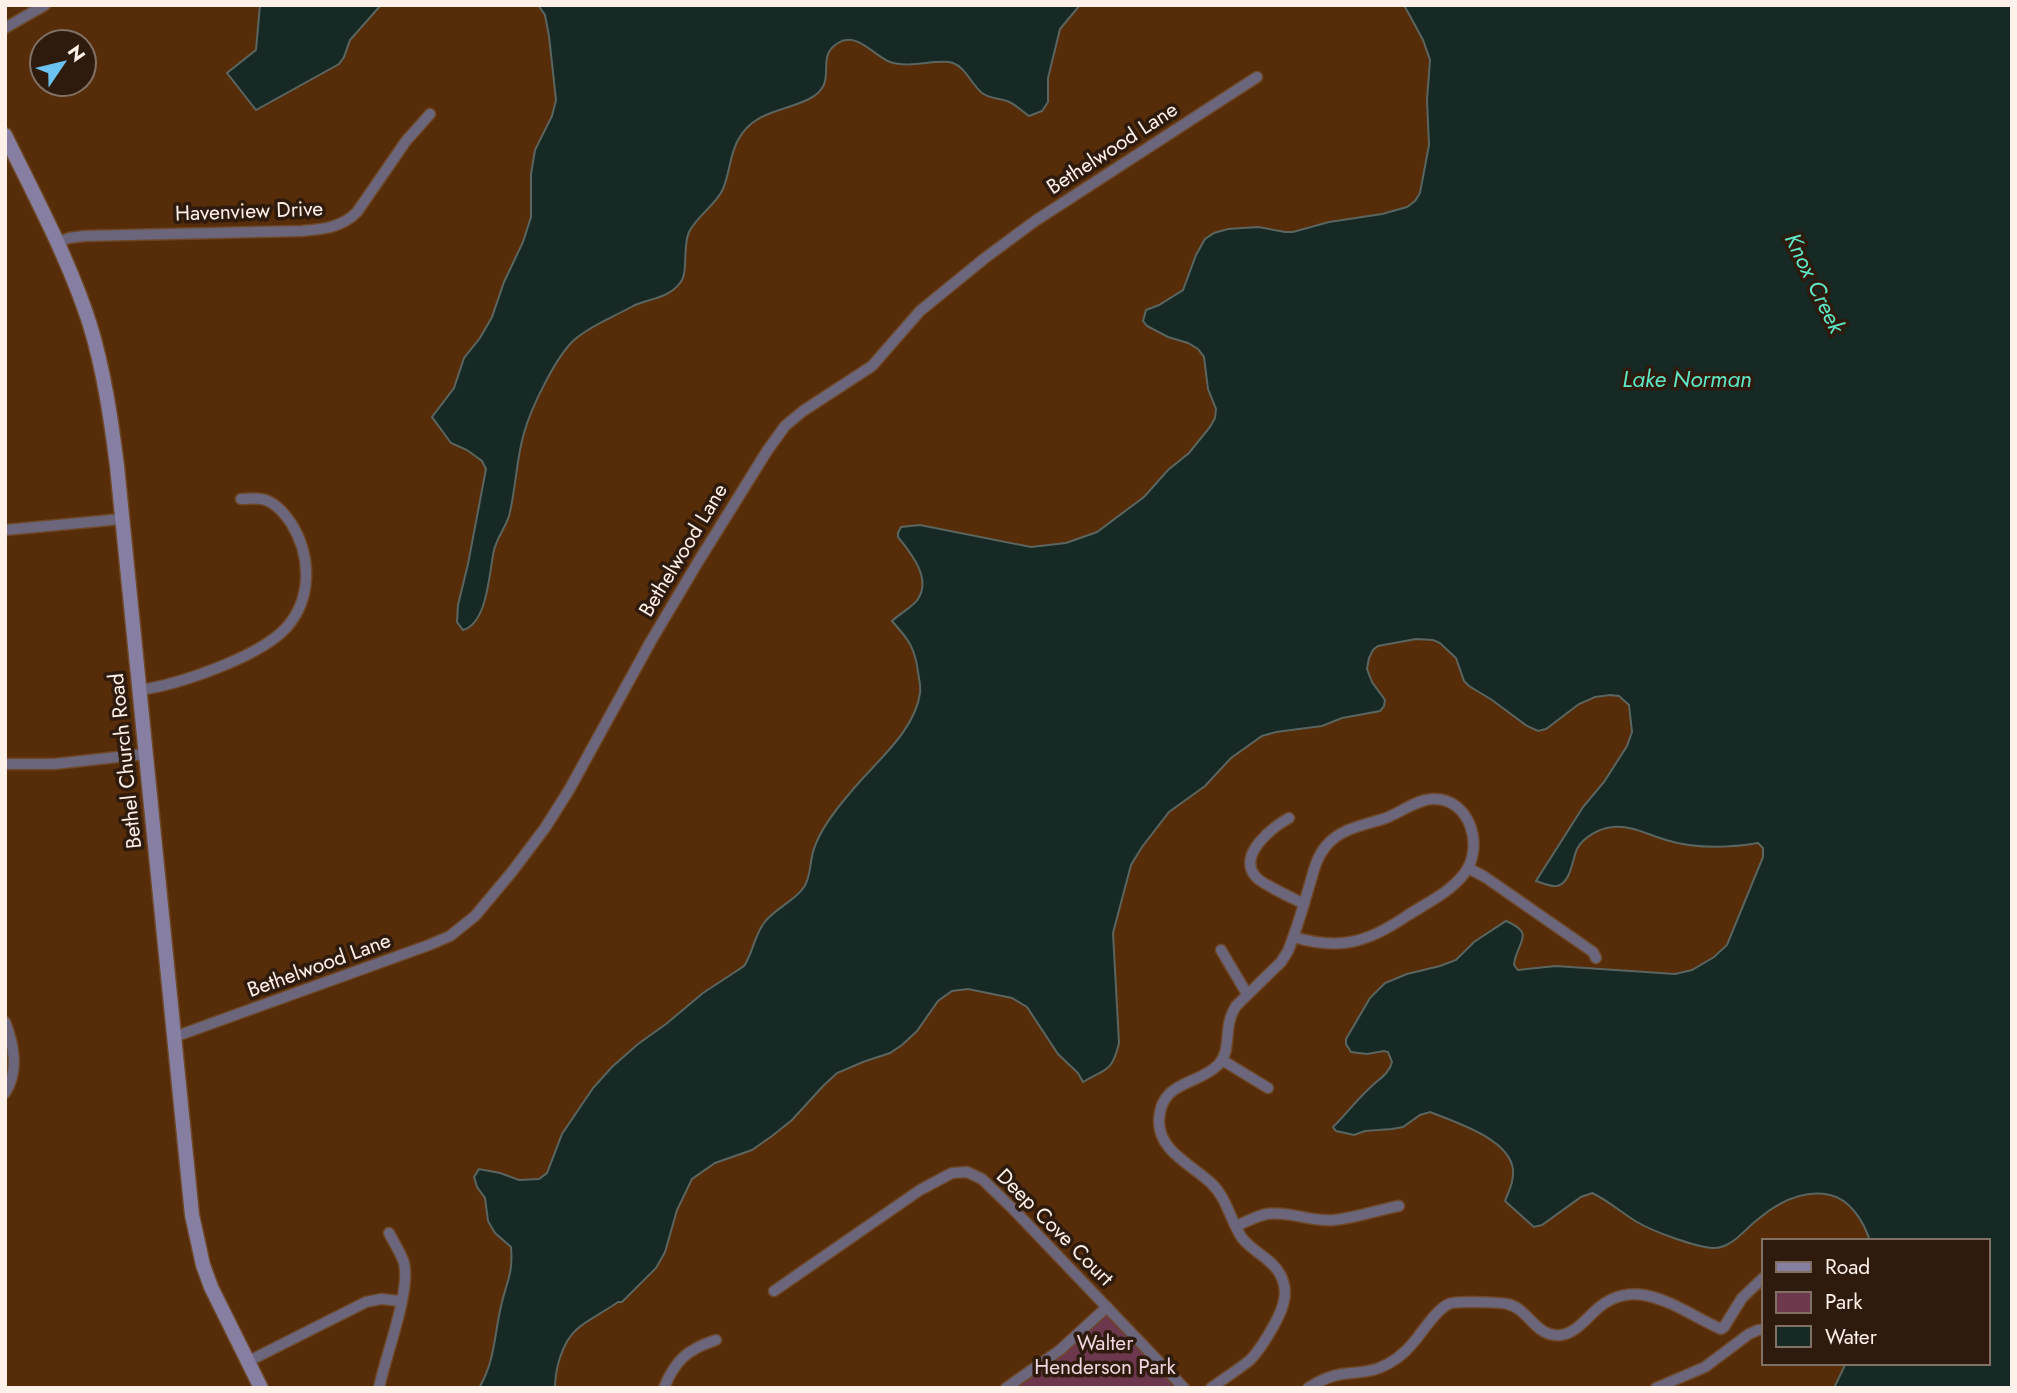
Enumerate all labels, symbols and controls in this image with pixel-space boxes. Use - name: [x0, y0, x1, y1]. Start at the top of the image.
- north arrow: [28, 28, 98, 98]
- text: N: [61, 40, 92, 67]
- street label: Bethelwood Lane: [1041, 94, 1184, 202]
- street label: Havenview Drive: [174, 193, 324, 229]
- water label: Knox Creek: [1776, 227, 1854, 340]
- water label: Lake Norman: [1622, 362, 1752, 396]
- street label: Bethelwood Lane: [631, 477, 735, 622]
- street label: Bethel Church Road: [101, 672, 149, 850]
- street label: Bethelwood Lane: [243, 925, 395, 1005]
- street label: Deep Cove Court: [990, 1162, 1120, 1292]
- legend: [1762, 1239, 1989, 1365]
- text: Road: [1825, 1252, 1870, 1282]
- text: Park: [1825, 1287, 1863, 1317]
- text: Water: [1825, 1322, 1878, 1352]
- park label: Walter Henderson Park: [1034, 1328, 1177, 1382]

